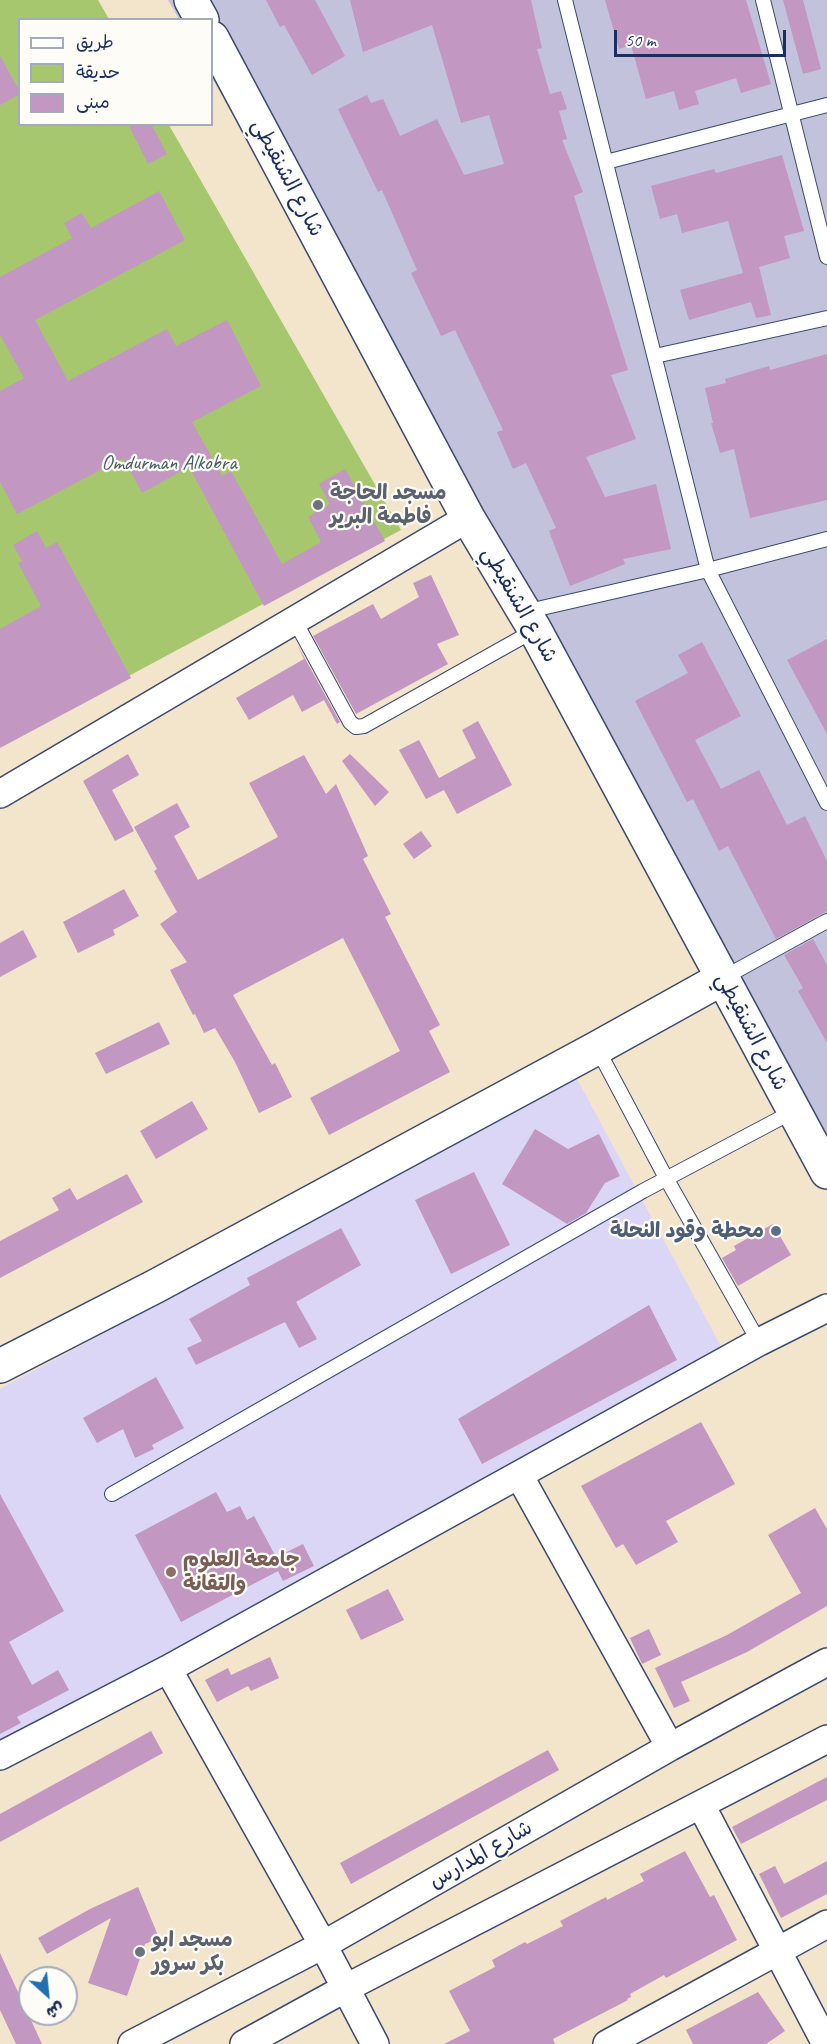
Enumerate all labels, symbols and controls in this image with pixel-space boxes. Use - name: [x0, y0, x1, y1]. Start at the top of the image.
- legend: [18, 18, 213, 126]
- scale bar: [617, 18, 790, 56]
- text: 50 m: [625, 29, 656, 51]
- text: طريق: [76, 31, 114, 53]
- text: حديقة: [76, 61, 120, 83]
- text: مبنى: [76, 91, 110, 113]
- street label: شارع الشنقيطي: [245, 115, 329, 241]
- park label: Omdurman Alkobra: [101, 450, 237, 476]
- place label: مسجد الحاجة فاطمة البرير: [330, 480, 446, 530]
- marker: مسجد الحاجة فاطمة البرير: [311, 498, 325, 512]
- street label: شارع الشنقيطي: [476, 543, 562, 667]
- street label: شارع الشنقيطي: [709, 969, 793, 1095]
- place label: محطة وقود النحلة: [610, 1218, 764, 1244]
- marker: محطة وقود النحلة: [769, 1224, 783, 1238]
- place label: جامعة العلوم والتقانة: [183, 1547, 300, 1597]
- marker: جامعة العلوم والتقانة: [164, 1565, 178, 1579]
- street label: شارع المدارس: [425, 1815, 537, 1895]
- place label: مسجد ابو بكر سرور: [152, 1927, 233, 1977]
- marker: مسجد ابو بكر سرور: [133, 1945, 147, 1959]
- north arrow: [18, 1966, 78, 2026]
- text: ش: [43, 1997, 68, 2023]

